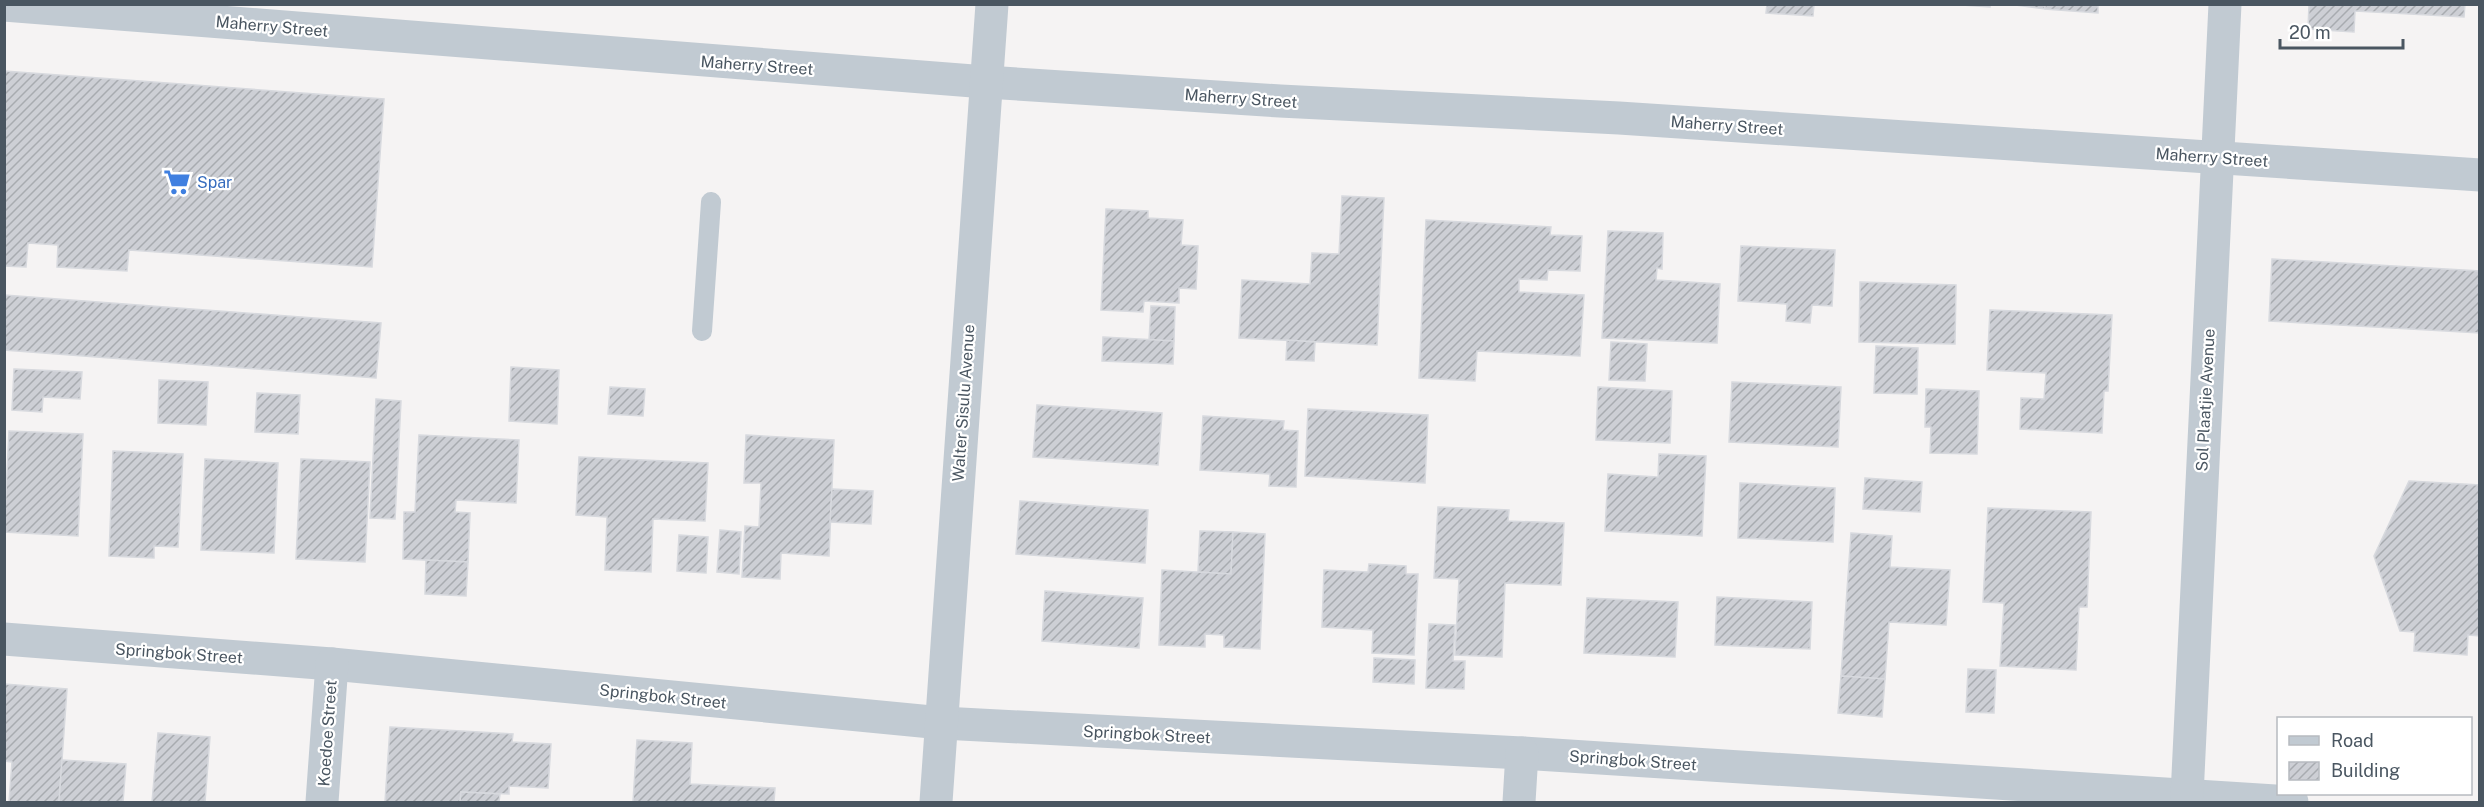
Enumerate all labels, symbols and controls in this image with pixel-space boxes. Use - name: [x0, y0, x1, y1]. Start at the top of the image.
- street label: Maherry Street: [215, 12, 329, 41]
- scale bar: [2280, 12, 2403, 50]
- text: 20 m: [2289, 22, 2331, 43]
- street label: Maherry Street: [700, 52, 814, 79]
- street label: Maherry Street: [1184, 85, 1298, 112]
- street label: Maherry Street: [1670, 112, 1784, 139]
- street label: Maherry Street: [2155, 144, 2269, 171]
- supermarket icon: Spar: [162, 167, 192, 197]
- place label: Spar: [197, 173, 232, 192]
- street label: Walter Sisulu Avenue: [949, 324, 978, 482]
- street label: Sol Plaatjie Avenue: [2192, 328, 2219, 472]
- street label: Springbok Street: [114, 640, 243, 667]
- street label: Koedoe Street: [314, 679, 341, 787]
- street label: Springbok Street: [598, 680, 728, 713]
- legend: [2277, 717, 2472, 795]
- street label: Springbok Street: [1083, 722, 1211, 747]
- text: Road: [2331, 730, 2374, 751]
- street label: Springbok Street: [1568, 747, 1697, 774]
- text: Building: [2331, 760, 2400, 781]

